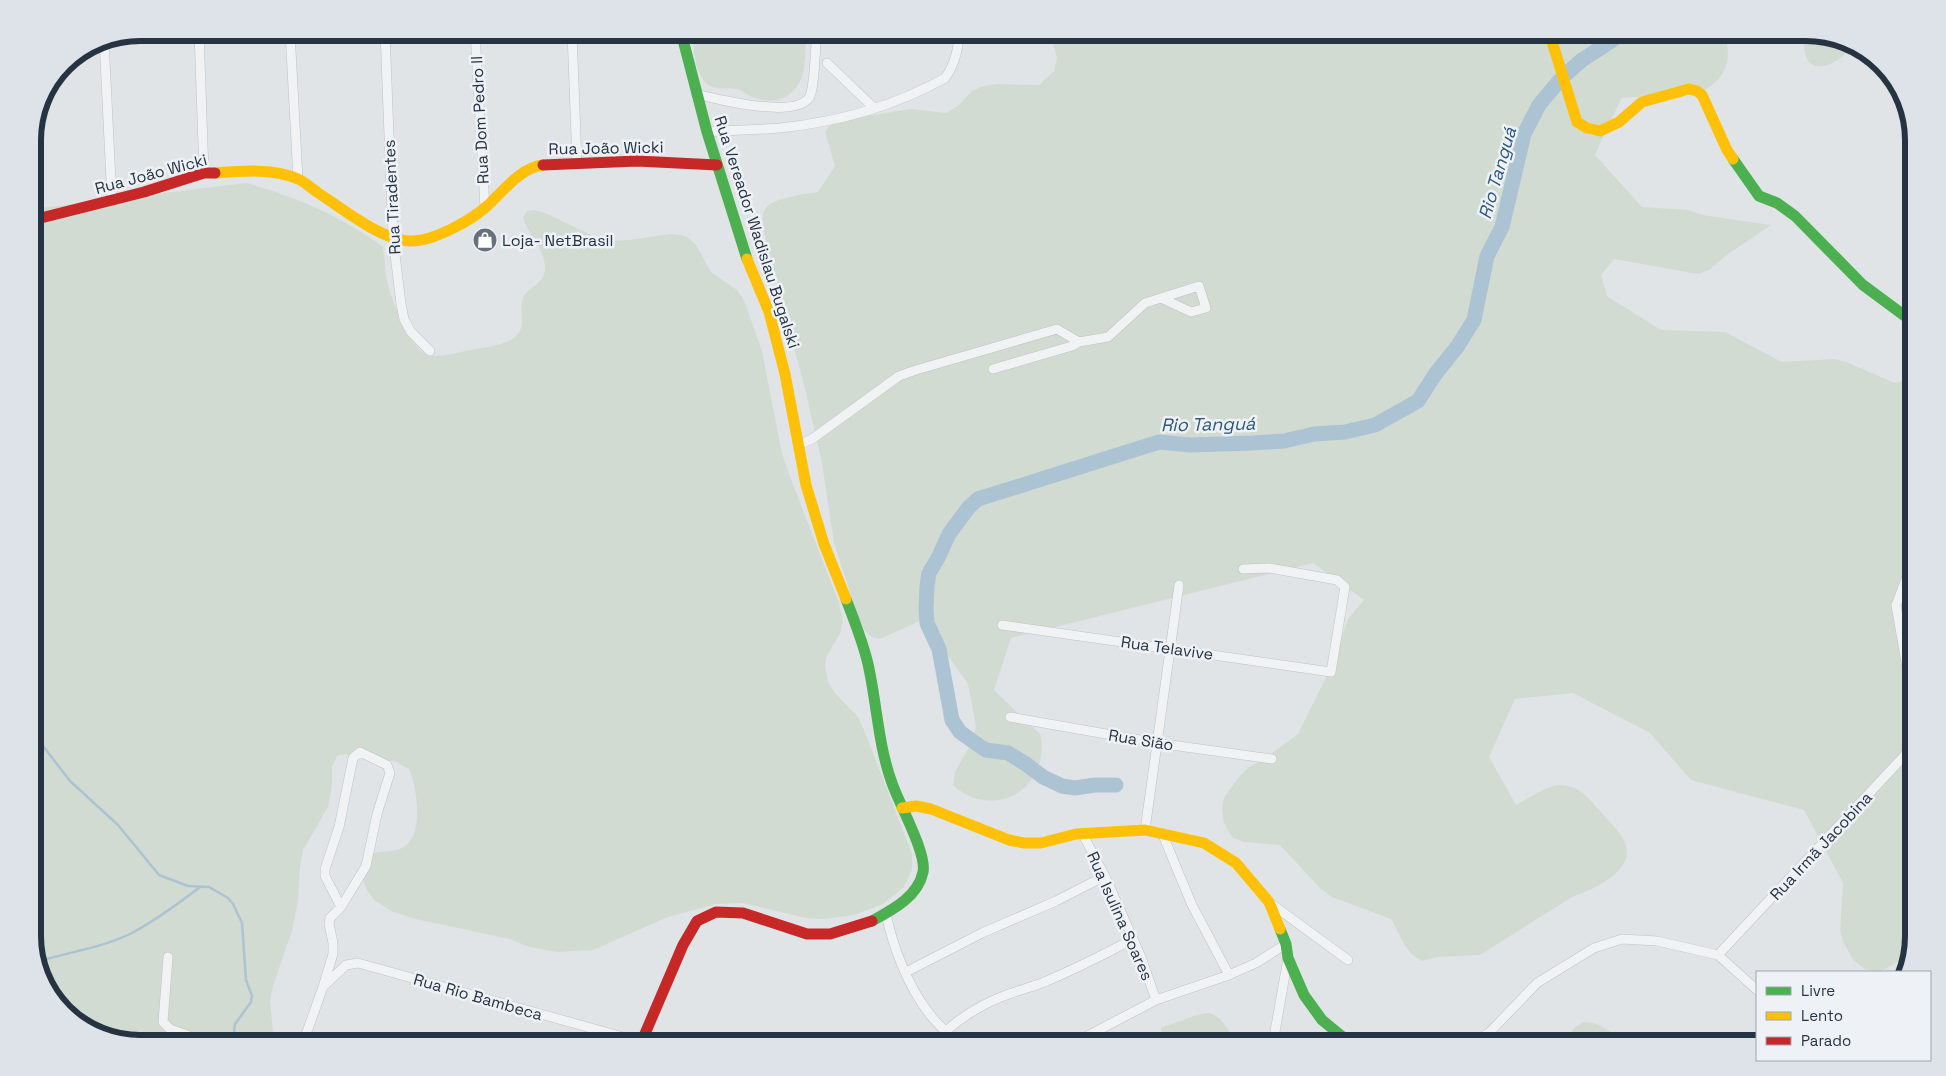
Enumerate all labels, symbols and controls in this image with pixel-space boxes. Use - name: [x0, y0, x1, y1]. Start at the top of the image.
- street label: Rua Dom Pedro II: [466, 55, 494, 185]
- street label: Rua Vereador Wadislau Bugalski: [709, 113, 805, 351]
- water label: Rio Tanguá: [1473, 124, 1521, 222]
- street label: Rua João Wicki: [548, 136, 664, 160]
- street label: Rua Tiradentes: [379, 139, 405, 255]
- street label: Rua João Wicki: [93, 149, 209, 199]
- shop icon: Loja- NetBrasil: [472, 227, 498, 253]
- place label: Loja- NetBrasil: [502, 230, 613, 251]
- water label: Rio Tanguá: [1161, 412, 1256, 436]
- street label: Rua Telavive: [1119, 631, 1215, 665]
- street label: Rua Sião: [1107, 724, 1175, 756]
- street label: Rua Irmã Jacobina: [1765, 787, 1877, 905]
- street label: Rua Isulina Soares: [1082, 848, 1158, 984]
- street label: Rua Rio Bambeca: [411, 969, 545, 1025]
- legend: [1756, 971, 1931, 1061]
- text: Livre: [1801, 981, 1835, 1000]
- text: Lento: [1801, 1006, 1843, 1025]
- text: Parado: [1801, 1031, 1851, 1050]

